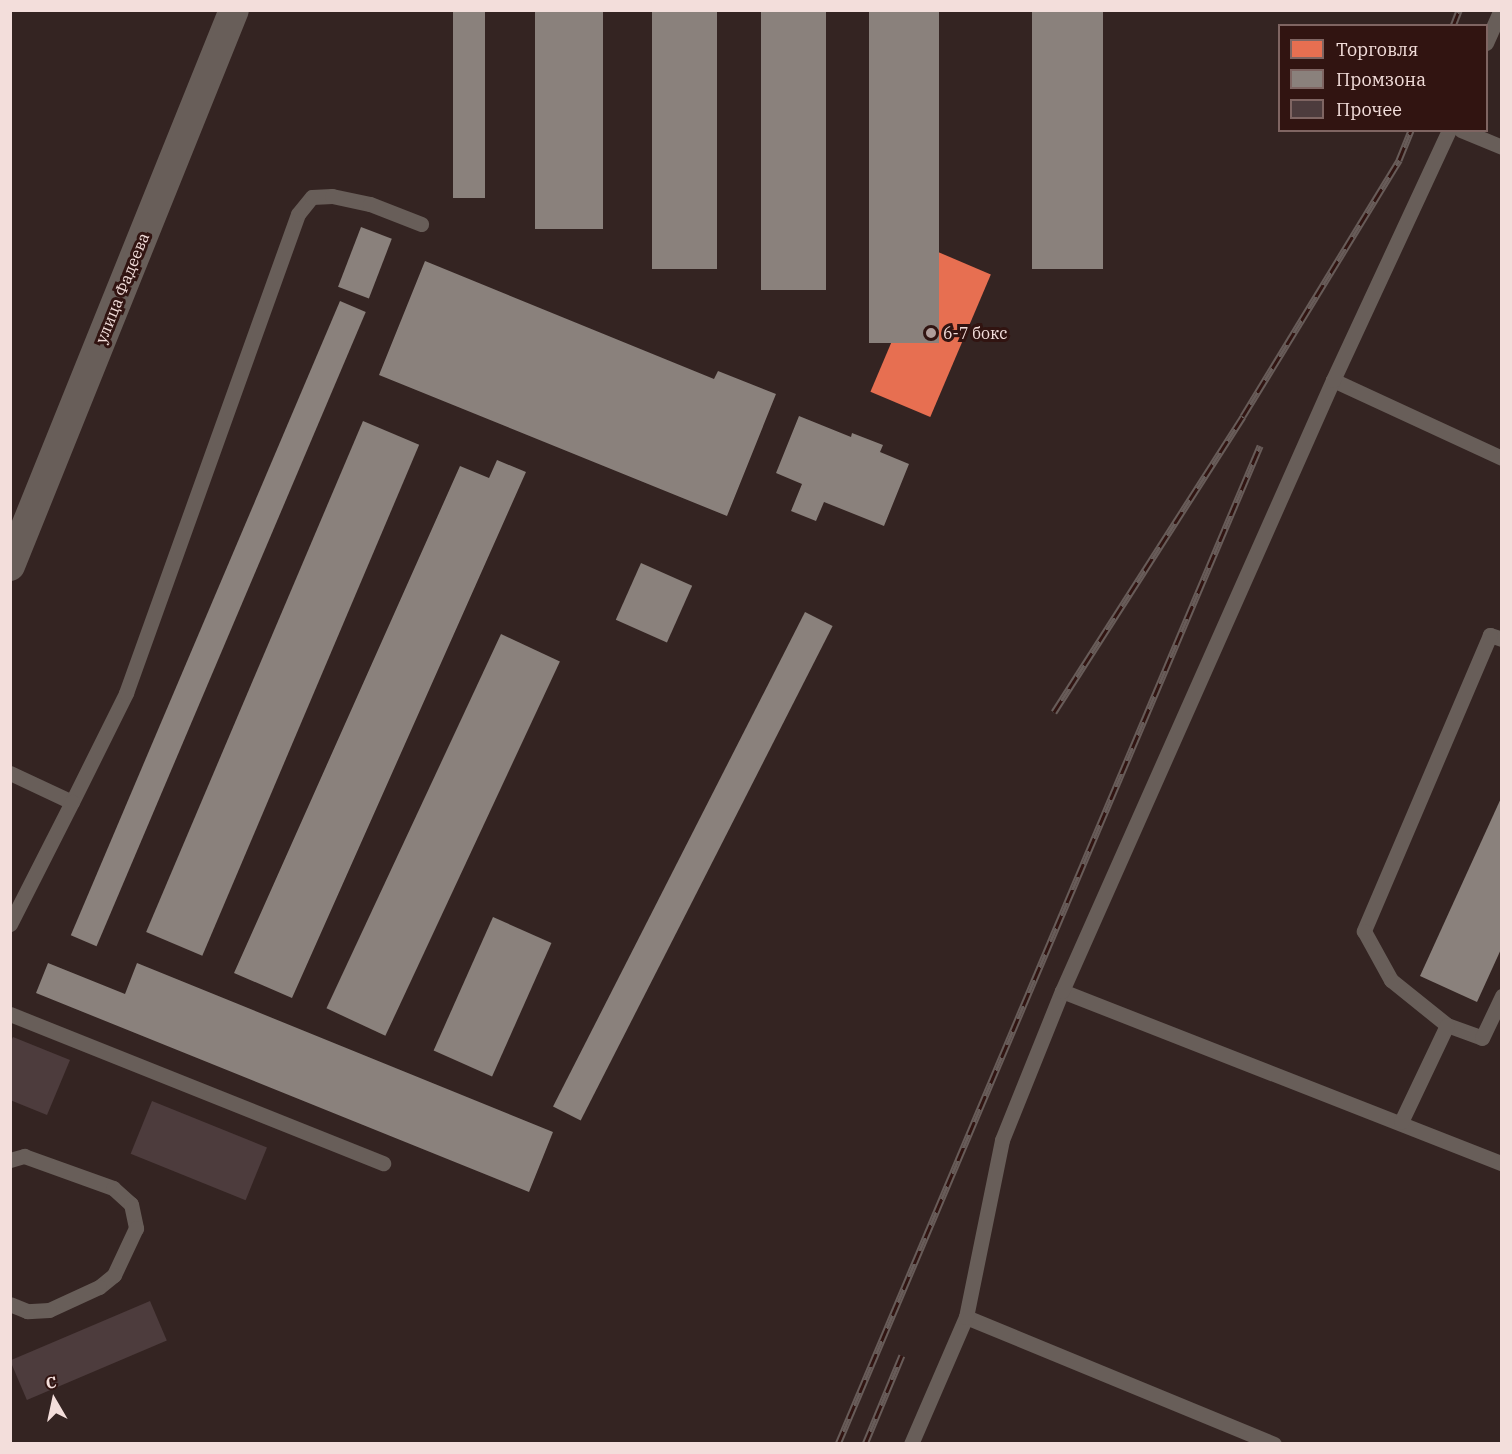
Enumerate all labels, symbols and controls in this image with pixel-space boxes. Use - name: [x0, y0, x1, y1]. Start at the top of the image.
- legend: [1278, 24, 1488, 132]
- text: Торговля: [1336, 38, 1418, 61]
- text: Промзона: [1336, 68, 1426, 91]
- text: Прочее: [1336, 98, 1402, 121]
- street label: улица Фадеева: [91, 230, 153, 346]
- place label: 6-7 бокс: [943, 323, 1007, 343]
- marker: 6-7 бокс: [924, 326, 938, 340]
- north arrow: [24, 1370, 84, 1430]
- text: С: [44, 1372, 58, 1393]

